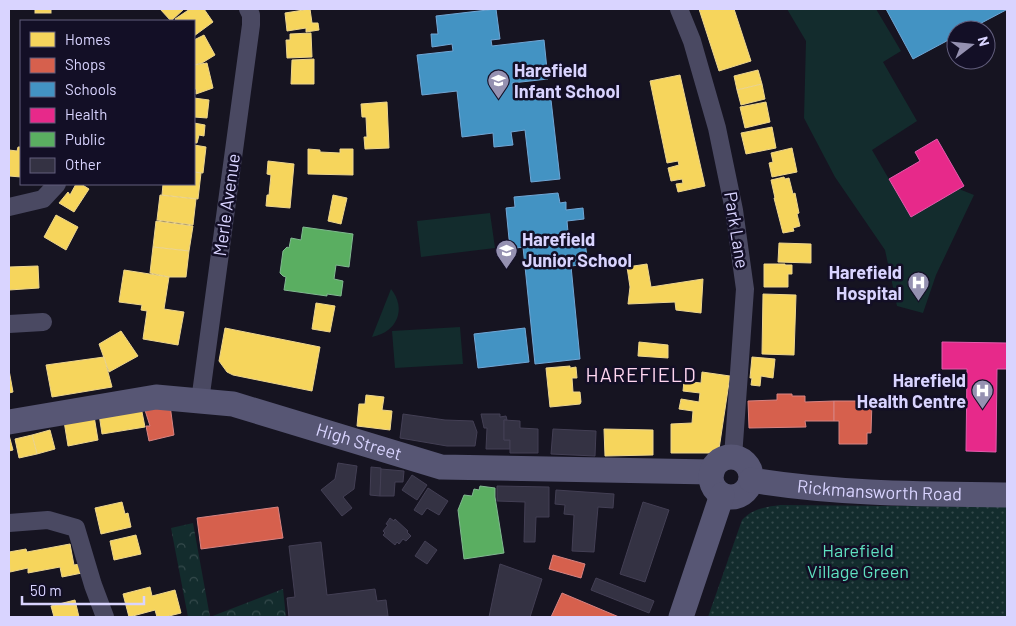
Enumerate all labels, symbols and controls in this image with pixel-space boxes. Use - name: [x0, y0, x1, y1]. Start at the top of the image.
- legend: [20, 20, 195, 185]
- north arrow: [946, 20, 996, 70]
- text: Homes: [65, 30, 110, 48]
- text: N: [975, 34, 993, 48]
- text: Shops: [65, 55, 105, 73]
- place label: Harefield Infant School: [514, 59, 620, 102]
- school or university icon: Harefield Infant School: [486, 69, 510, 100]
- text: Schools: [65, 80, 117, 98]
- text: Health: [65, 105, 107, 123]
- text: Public: [65, 130, 105, 148]
- street label: Merle Avenue: [208, 152, 244, 258]
- text: Other: [65, 155, 102, 173]
- street label: Park Lane: [720, 190, 754, 270]
- place label: Harefield Junior School: [522, 228, 632, 271]
- school or university icon: Harefield Junior School: [494, 238, 518, 269]
- place label: Harefield Hospital: [829, 261, 902, 304]
- hospital icon: Harefield Hospital: [906, 271, 930, 302]
- district label: HAREFIELD: [585, 362, 697, 386]
- place label: Harefield Health Centre: [857, 369, 966, 412]
- hospital icon: Harefield Health Centre: [970, 379, 994, 410]
- street label: High Street: [314, 418, 405, 465]
- street label: Rickmansworth Road: [796, 474, 962, 504]
- park label: Harefield Village Green: [807, 539, 909, 582]
- scale bar: [22, 574, 145, 606]
- text: 50 m: [30, 581, 62, 599]

